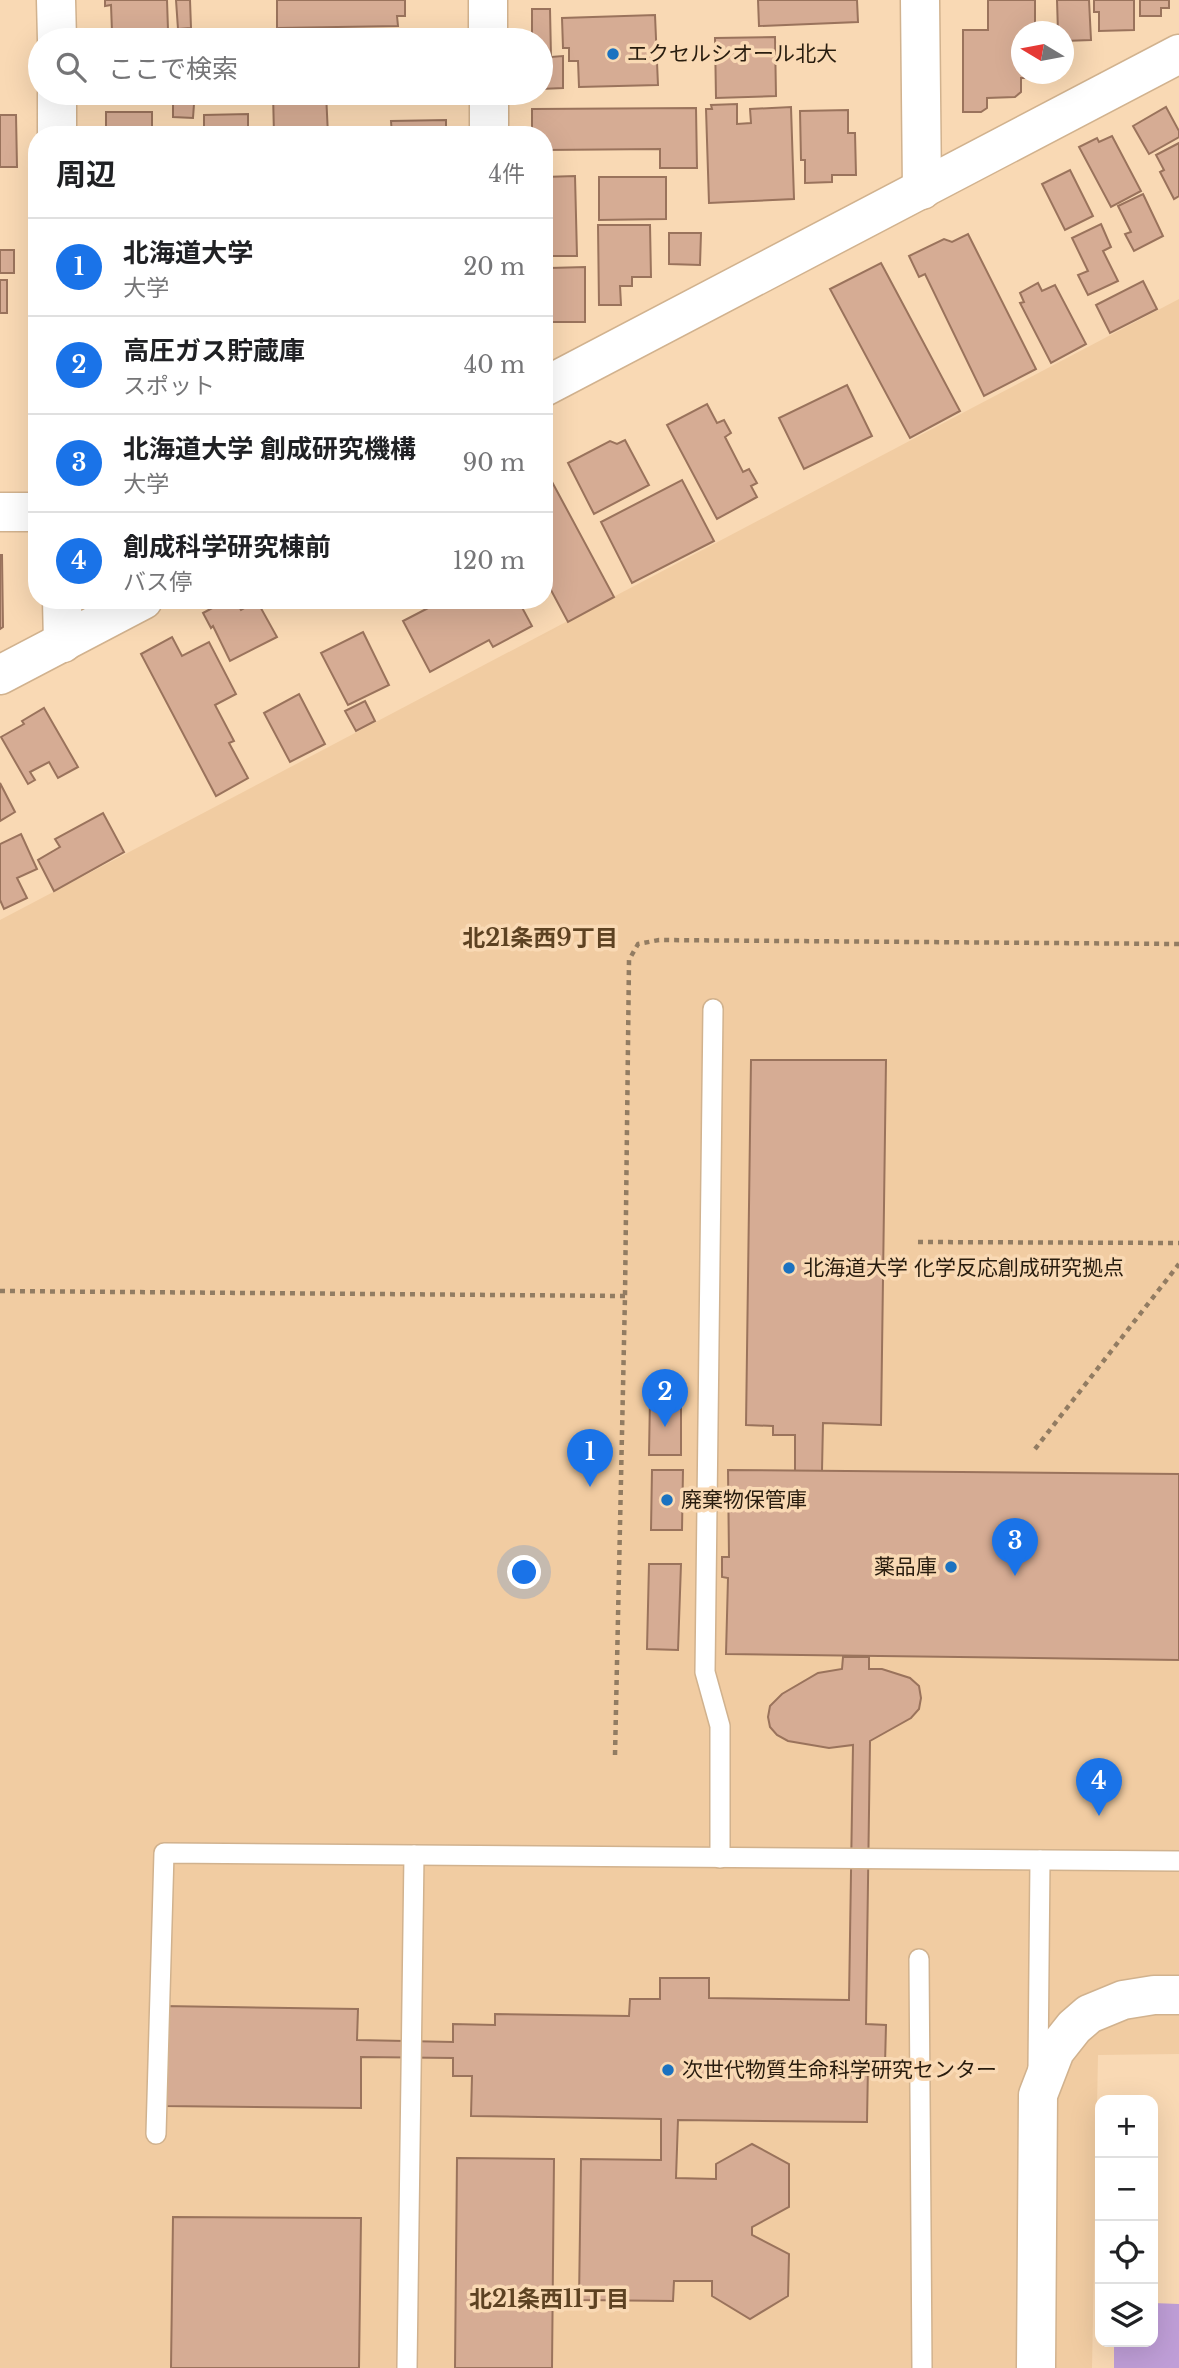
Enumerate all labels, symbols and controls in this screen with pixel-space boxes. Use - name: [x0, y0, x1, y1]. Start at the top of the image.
- north arrow: [1011, 21, 1074, 84]
- search box: [28, 28, 553, 105]
- place label: エクセルシオール北大: [627, 41, 837, 67]
- marker: エクセルシオール北大: [605, 46, 621, 62]
- icon: search: [52, 48, 90, 86]
- text: ここで検索: [108, 53, 238, 85]
- text: 周辺: [56, 156, 116, 193]
- text: 4件: [489, 160, 525, 188]
- text: 北海道大学: [123, 237, 253, 269]
- text: 1: [74, 253, 84, 281]
- text: 20 m: [463, 253, 525, 281]
- text: 大学: [123, 274, 169, 302]
- text: 高圧ガス貯蔵庫: [123, 335, 305, 367]
- text: 2: [72, 351, 86, 379]
- text: 40 m: [464, 351, 525, 379]
- text: スポット: [123, 372, 215, 400]
- text: 北海道大学 創成研究機構: [123, 433, 416, 465]
- text: 3: [72, 449, 86, 477]
- text: 90 m: [463, 449, 525, 477]
- text: 大学: [123, 470, 169, 498]
- text: 創成科学研究棟前: [123, 531, 331, 563]
- text: 4: [71, 547, 87, 575]
- text: 120 m: [453, 547, 525, 575]
- text: バス停: [123, 568, 192, 596]
- district label: 北21条西9丁目: [462, 924, 618, 952]
- place label: 北海道大学 化学反応創成研究拠点: [803, 1255, 1124, 1281]
- marker: 北海道大学 化学反応創成研究拠点: [781, 1260, 797, 1276]
- pin: 2: [642, 1369, 688, 1427]
- pin: 1: [567, 1429, 613, 1487]
- place label: 廃棄物保管庫: [681, 1487, 807, 1513]
- marker: 廃棄物保管庫: [659, 1492, 675, 1508]
- pin: 3: [992, 1518, 1038, 1576]
- place label: 薬品庫: [874, 1554, 937, 1580]
- your location: [507, 1555, 541, 1589]
- marker: 薬品庫: [943, 1559, 959, 1575]
- pin: 4: [1076, 1758, 1122, 1816]
- place label: 次世代物質生命科学研究センター: [682, 2057, 997, 2083]
- marker: 次世代物質生命科学研究センター: [660, 2062, 676, 2078]
- map controls: [1095, 2095, 1158, 2347]
- button: +: [1095, 2095, 1158, 2158]
- button: −: [1095, 2158, 1158, 2221]
- button: locate: [1095, 2221, 1158, 2284]
- button: layers: [1095, 2284, 1158, 2347]
- district label: 北21条西11丁目: [469, 2285, 629, 2313]

